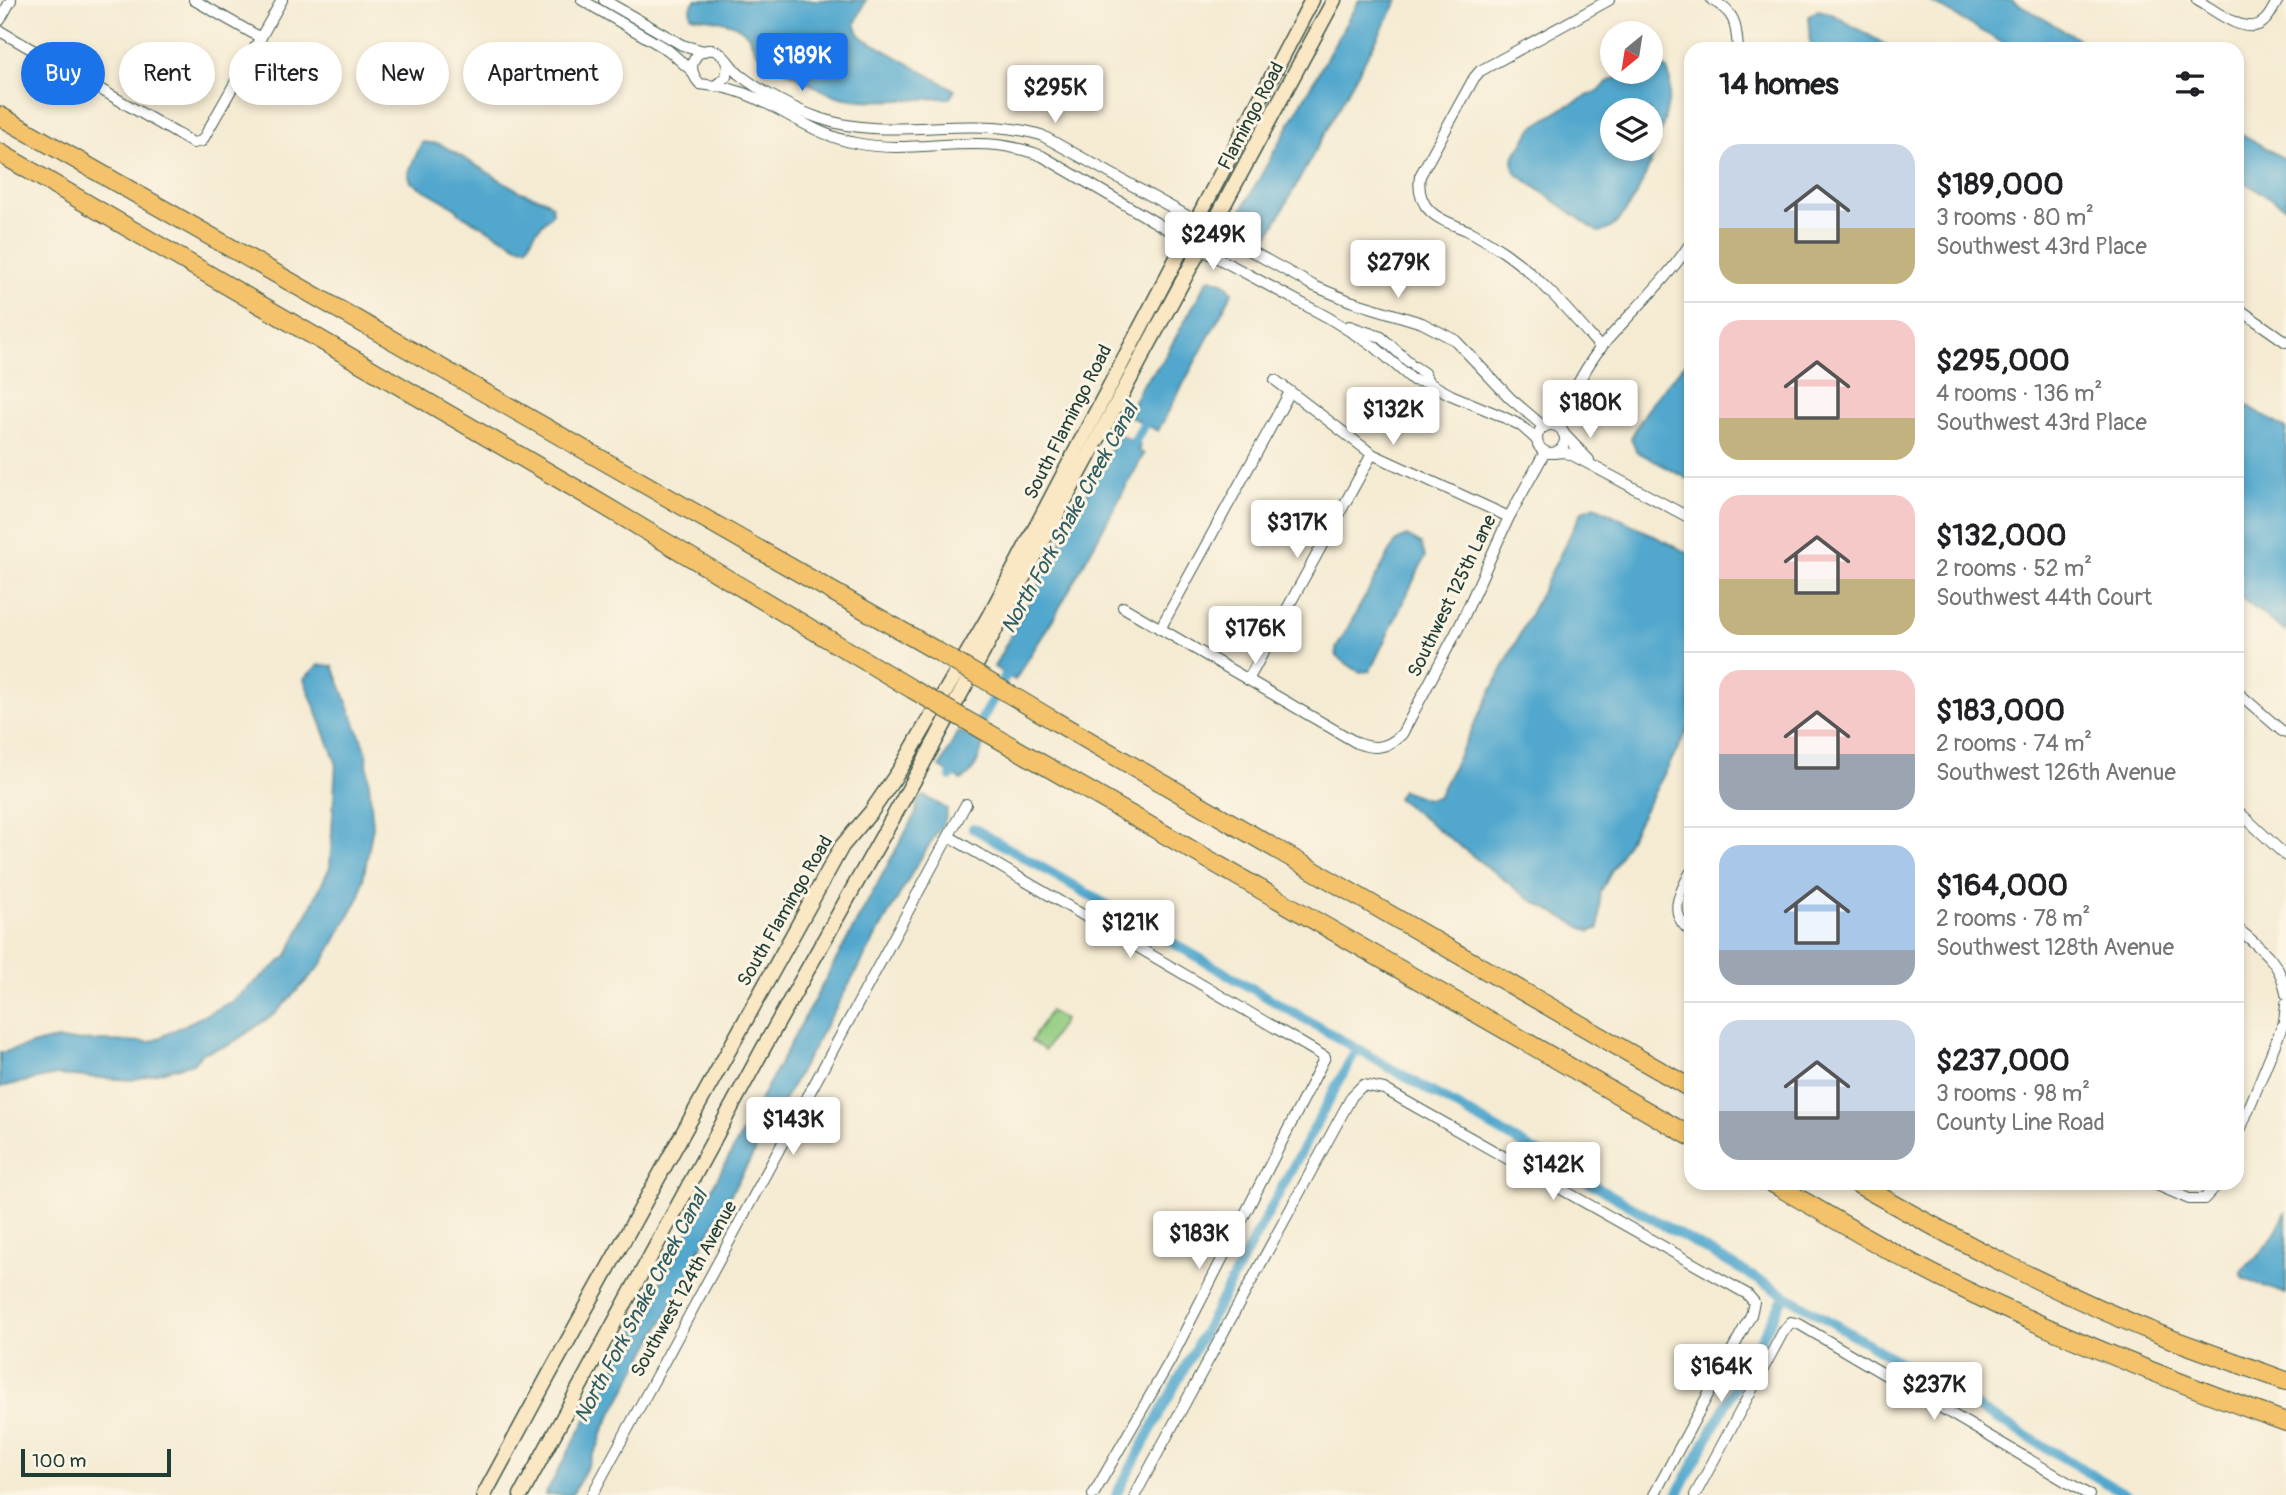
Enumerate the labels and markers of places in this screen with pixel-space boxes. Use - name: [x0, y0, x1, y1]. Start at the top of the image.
- pin: $189K: [753, 34, 851, 93]
- pin: $295K: [1006, 66, 1104, 125]
- pin: $249K: [1164, 212, 1262, 272]
- pin: $279K: [1349, 240, 1447, 300]
- pin: $180K: [1541, 380, 1639, 440]
- pin: $132K: [1344, 388, 1442, 447]
- pin: $317K: [1248, 500, 1346, 560]
- pin: $176K: [1206, 606, 1304, 666]
- pin: $121K: [1081, 900, 1179, 960]
- pin: $143K: [744, 1098, 842, 1157]
- pin: $142K: [1504, 1142, 1602, 1202]
- pin: $183K: [1150, 1212, 1248, 1271]
- pin: $164K: [1672, 1344, 1770, 1404]
- pin: $237K: [1885, 1362, 1983, 1422]

